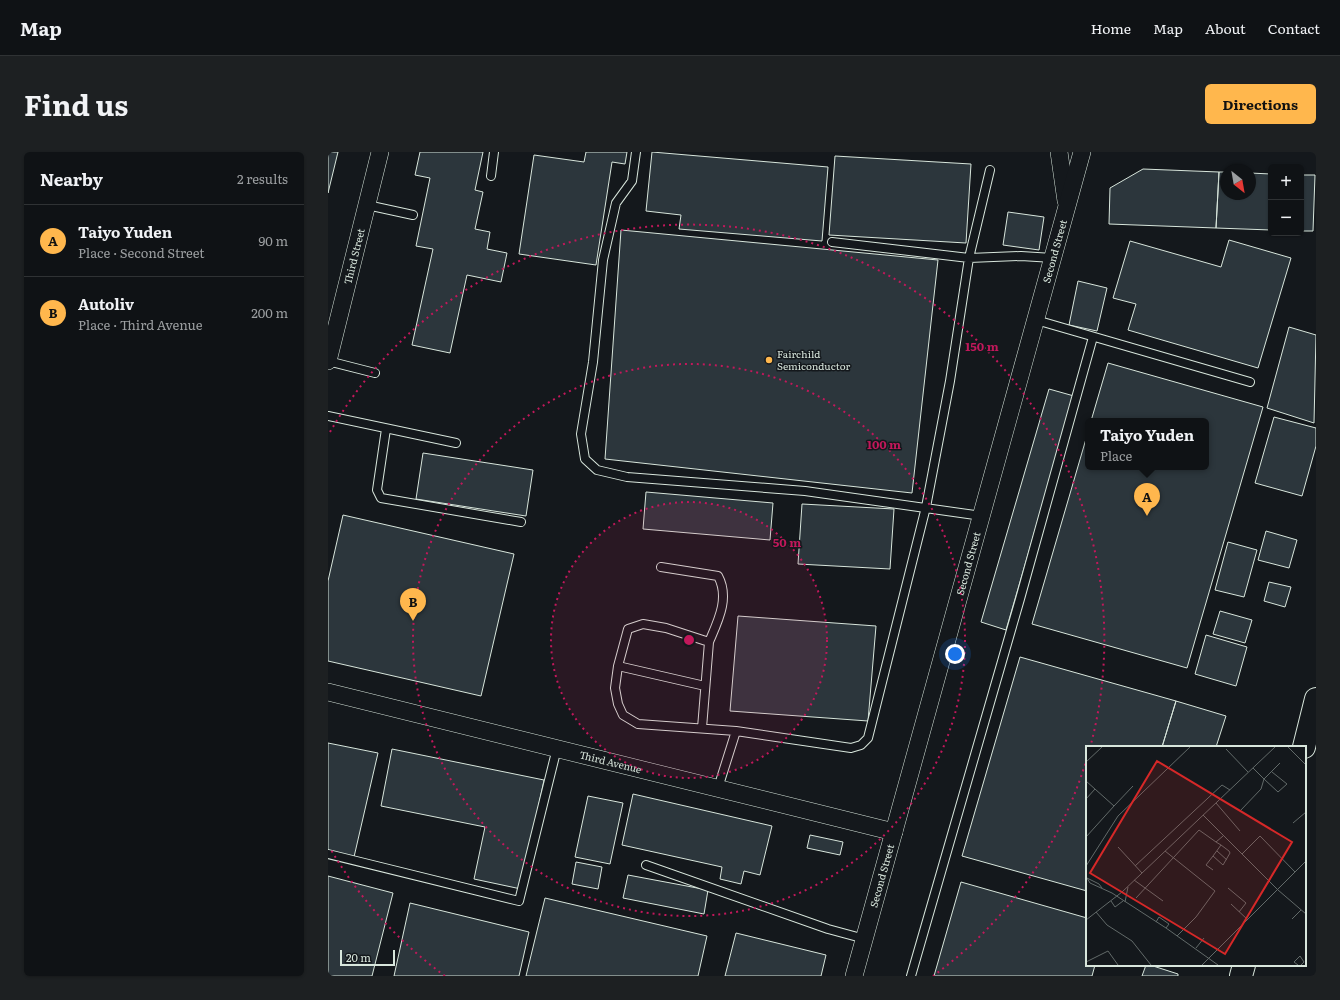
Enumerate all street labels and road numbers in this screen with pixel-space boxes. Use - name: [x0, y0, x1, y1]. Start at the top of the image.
- street label: Second Street: [1038, 218, 1070, 285]
- street label: Third Street: [339, 227, 368, 286]
- street label: Second Street: [952, 530, 984, 597]
- street label: Third Avenue: [578, 746, 643, 776]
- street label: Second Street: [865, 842, 897, 909]

